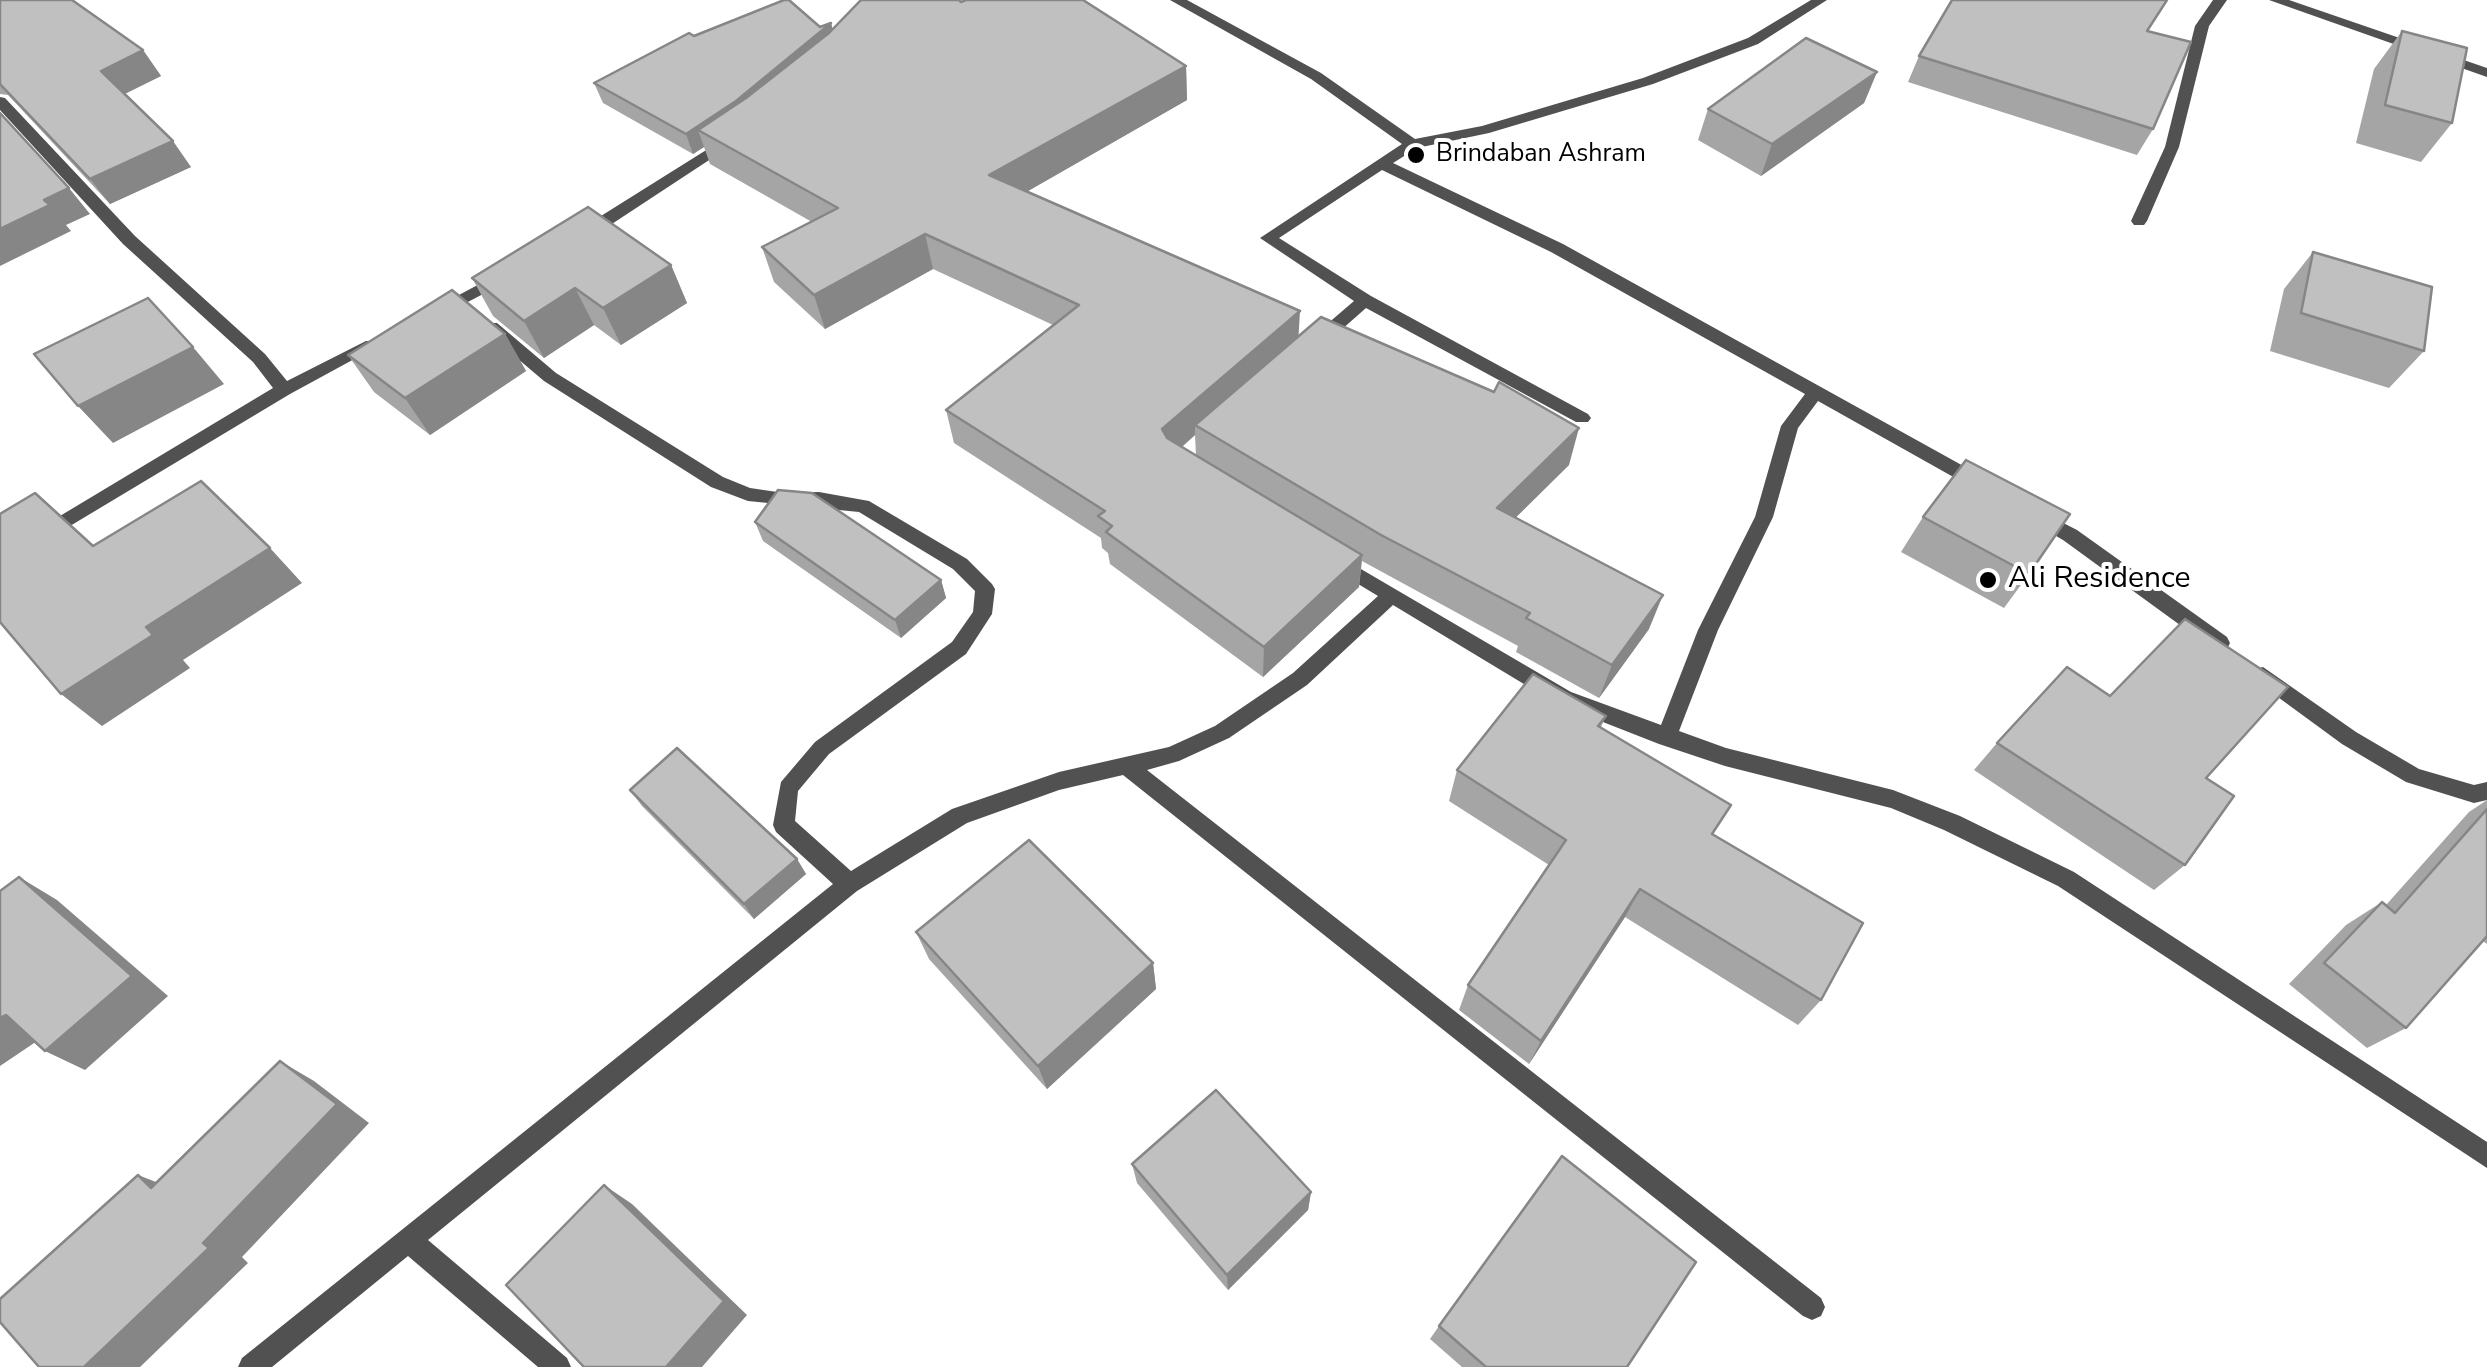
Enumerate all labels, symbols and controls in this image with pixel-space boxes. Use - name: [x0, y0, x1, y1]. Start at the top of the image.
- place label: Brindaban Ashram: [1436, 140, 1646, 170]
- marker: Brindaban Ashram: [1405, 144, 1427, 166]
- place label: Ali Residence: [2008, 562, 2191, 598]
- marker: Ali Residence: [1977, 569, 1999, 591]

